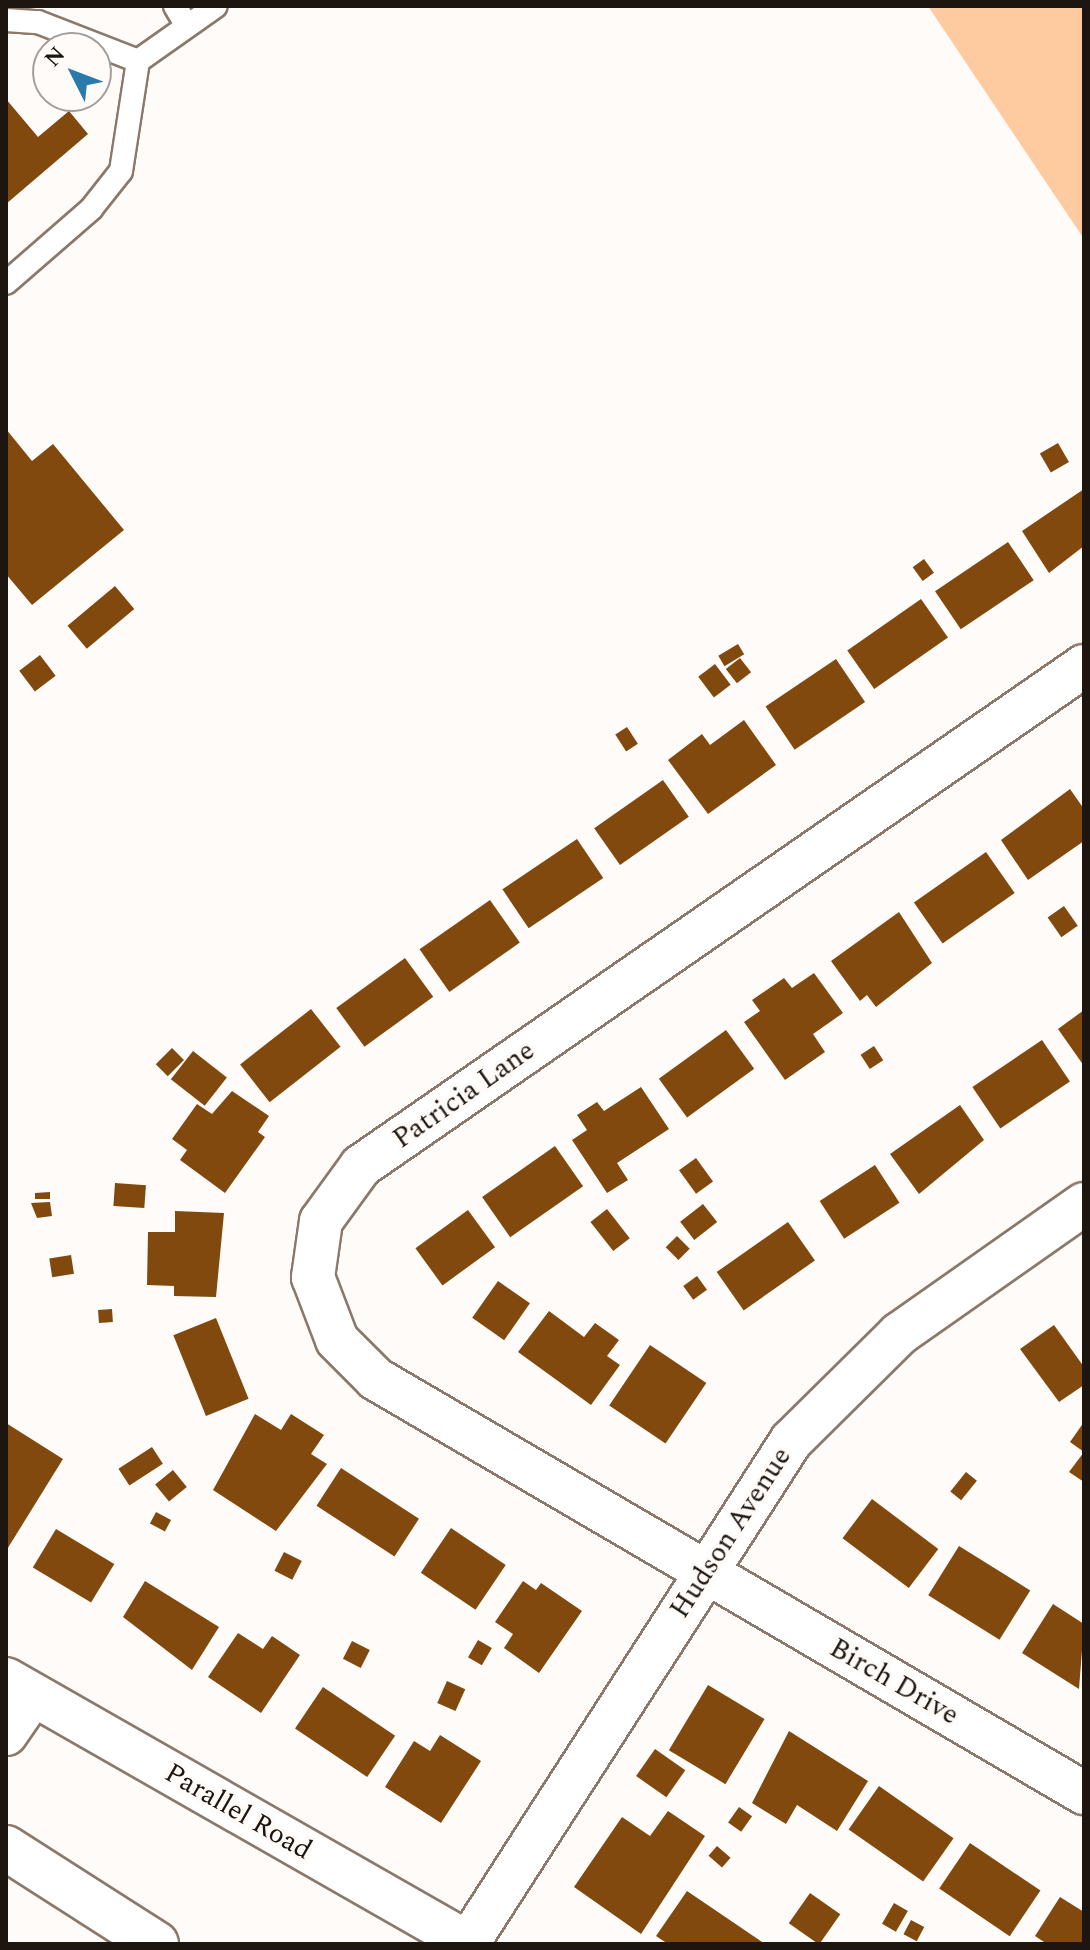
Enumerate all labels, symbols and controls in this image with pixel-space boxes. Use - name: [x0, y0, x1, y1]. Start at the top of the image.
- north arrow: [32, 32, 112, 112]
- text: N: [37, 39, 74, 75]
- street label: Patricia Lane: [387, 1034, 541, 1156]
- street label: Hudson Avenue: [663, 1441, 799, 1625]
- street label: Birch Drive: [823, 1632, 965, 1732]
- street label: Parallel Road: [158, 1756, 318, 1868]

